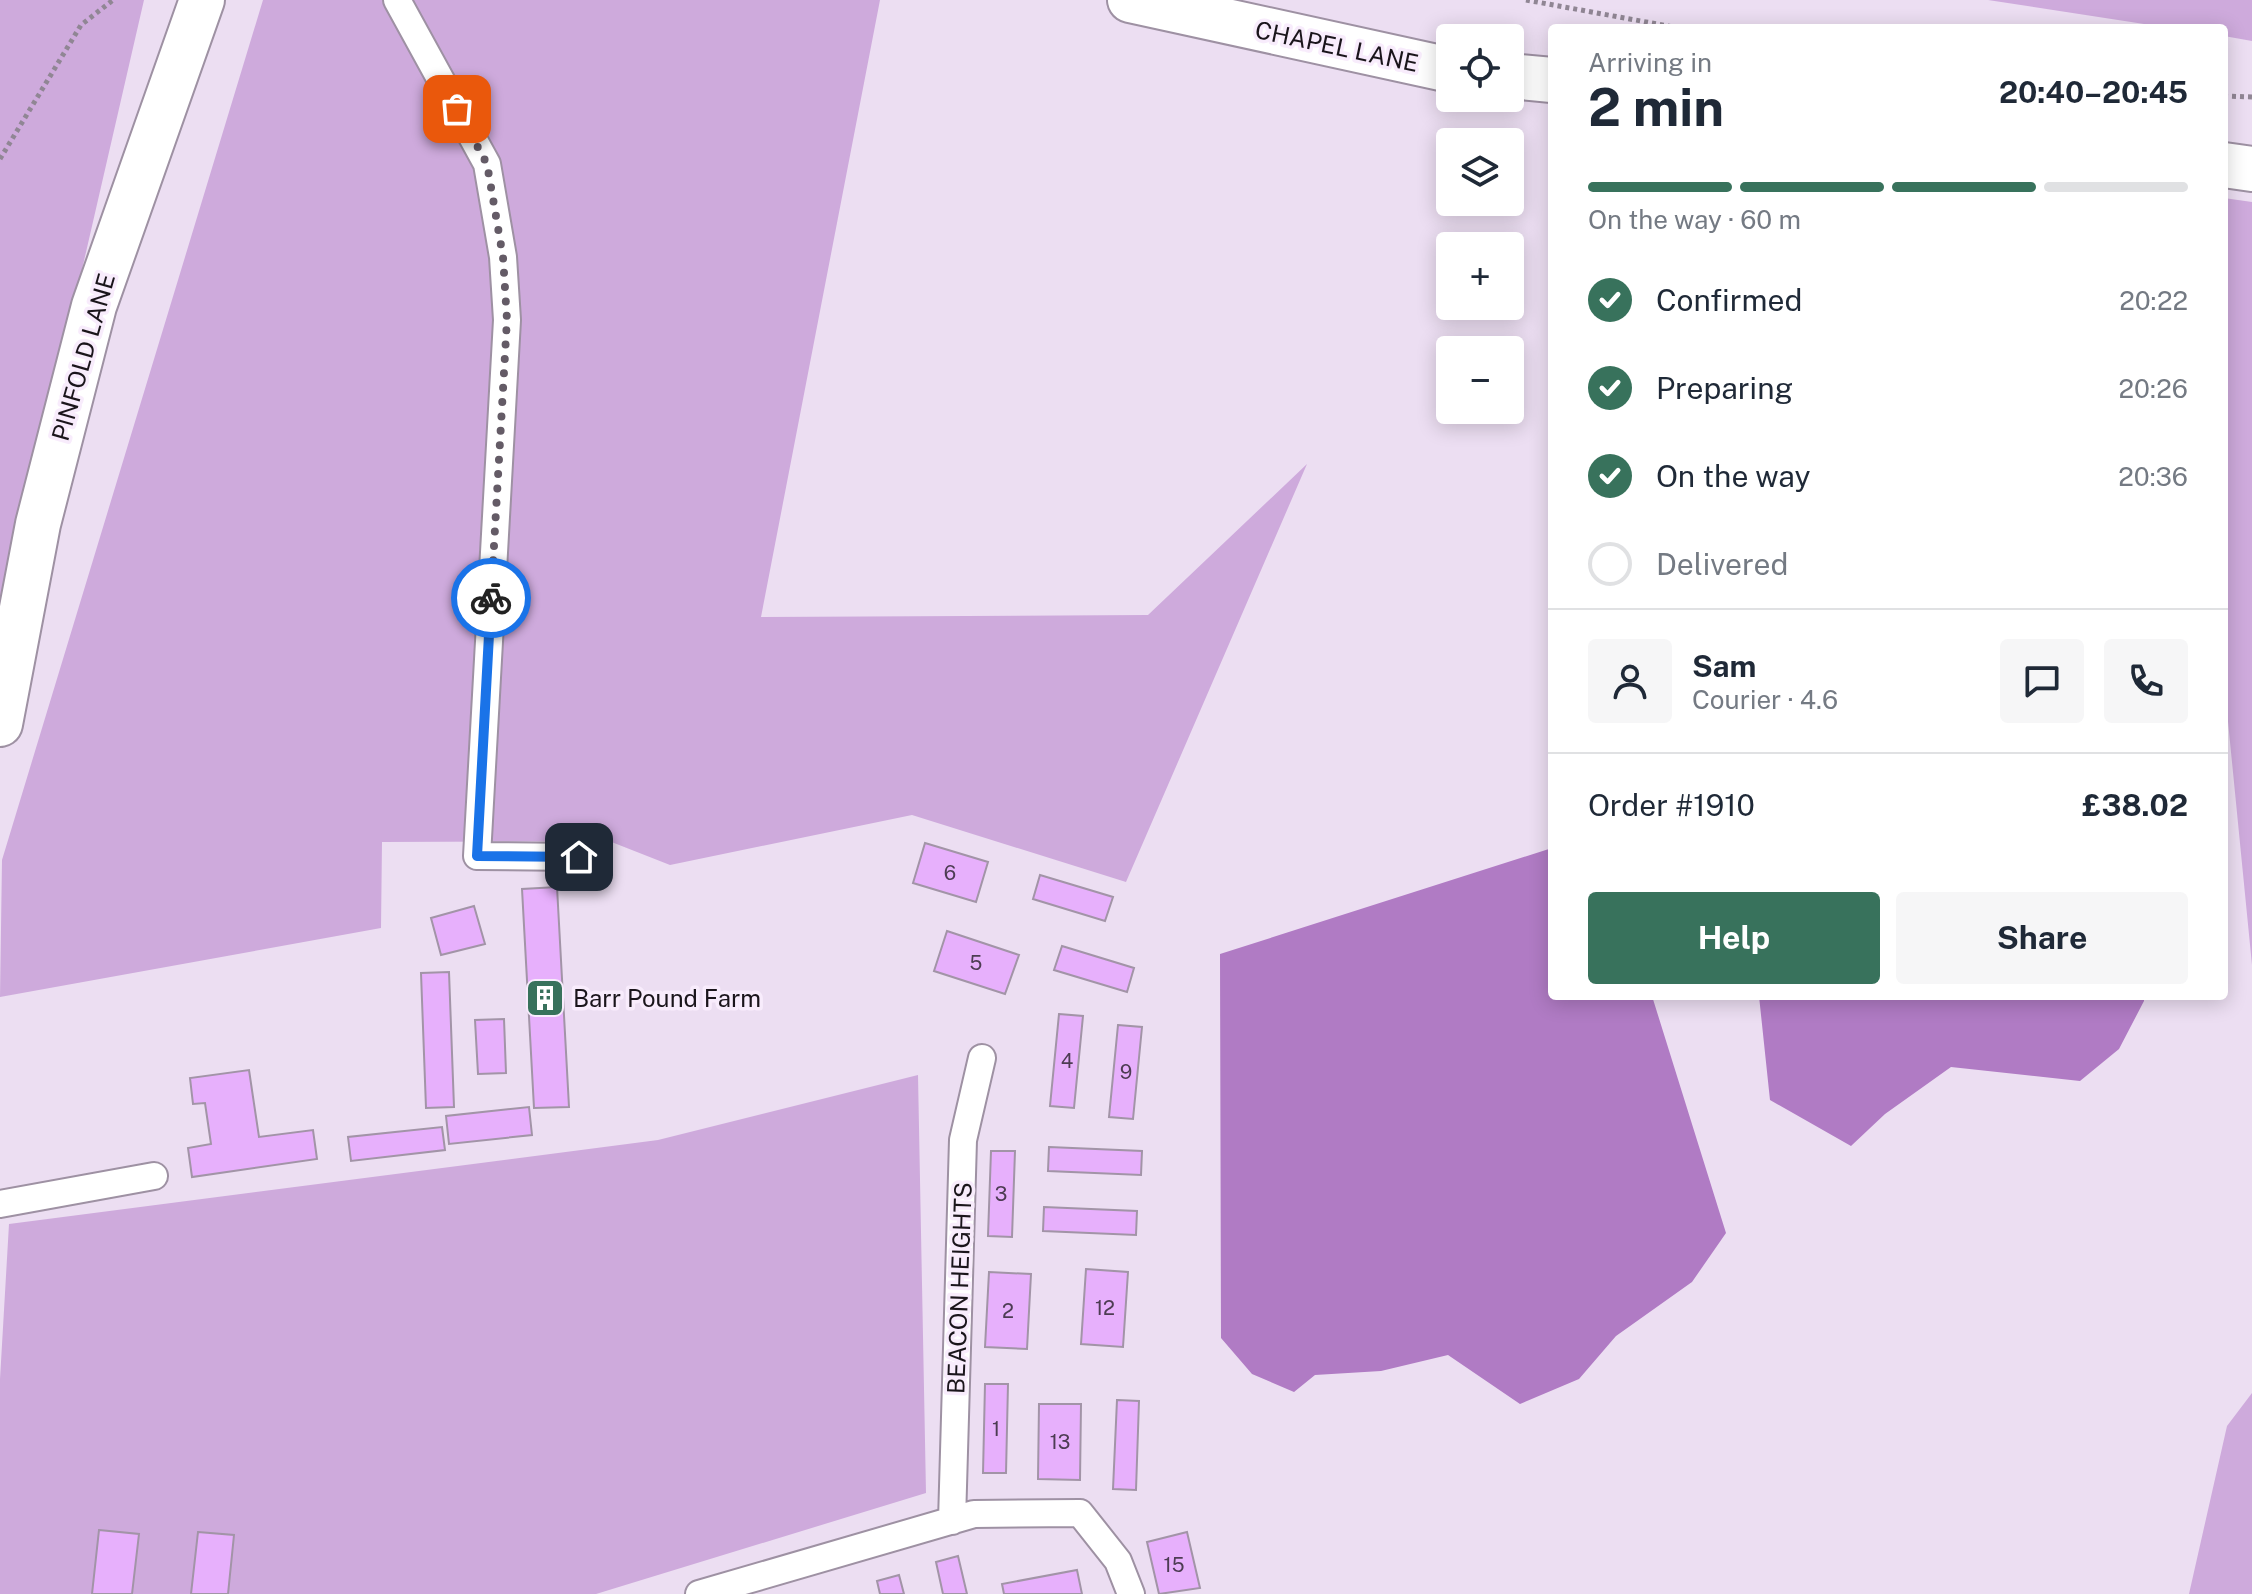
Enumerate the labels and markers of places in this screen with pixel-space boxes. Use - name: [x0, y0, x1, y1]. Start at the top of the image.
- pin: [423, 75, 491, 143]
- pin: [545, 823, 613, 891]
- building icon: Barr Pound Farm: [524, 977, 566, 1019]
- place label: Barr Pound Farm: [573, 984, 761, 1012]

